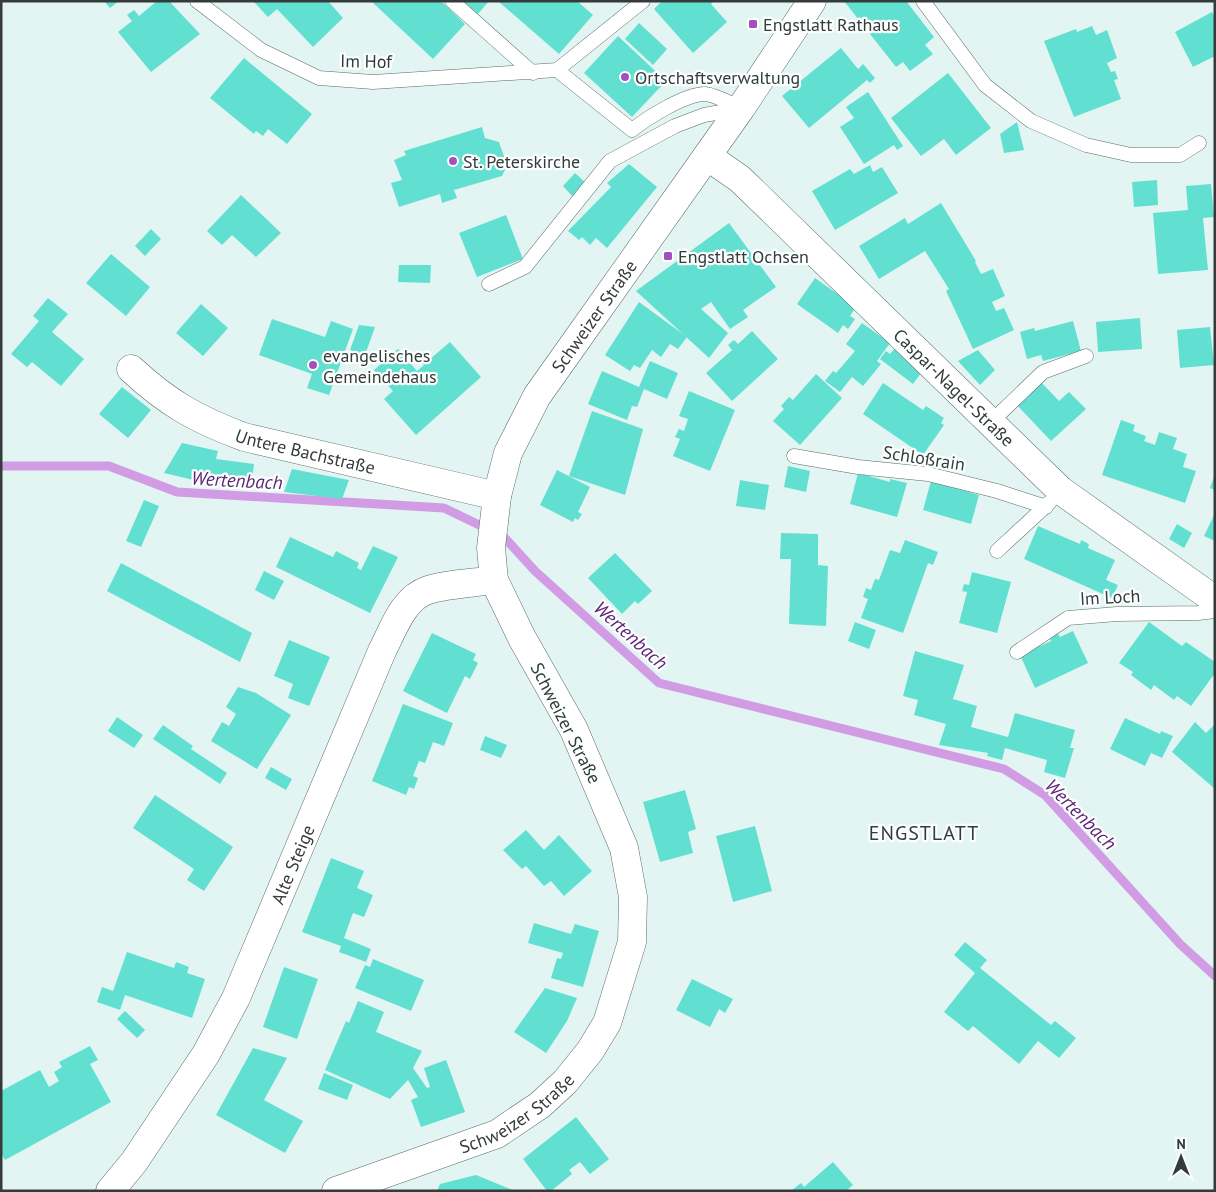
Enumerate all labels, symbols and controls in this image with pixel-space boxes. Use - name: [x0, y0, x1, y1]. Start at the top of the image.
- place label: Engstlatt Rathaus: [763, 13, 899, 36]
- marker: Engstlatt Rathaus: [747, 18, 759, 30]
- street label: Im Hof: [340, 49, 393, 73]
- place label: Ortschaftsverwaltung: [635, 66, 800, 89]
- marker: Ortschaftsverwaltung: [619, 71, 631, 83]
- place label: St. Peterskirche: [463, 150, 580, 173]
- marker: St. Peterskirche: [447, 155, 459, 167]
- place label: Engstlatt Ochsen: [678, 245, 809, 268]
- marker: Engstlatt Ochsen: [662, 250, 674, 262]
- street label: Schweizer Straße: [546, 255, 642, 377]
- street label: Caspar-Nagel-Straße: [889, 323, 1020, 451]
- place label: evangelisches Gemeindehaus: [323, 344, 436, 388]
- marker: evangelisches Gemeindehaus: [307, 359, 319, 371]
- street label: Untere Bachstraße: [232, 423, 378, 479]
- street label: Schloßrain: [881, 440, 967, 476]
- water label: Wertenbach: [191, 466, 283, 494]
- street label: Im Loch: [1079, 584, 1141, 610]
- water label: Wertenbach: [589, 596, 673, 674]
- street label: Schweizer Straße: [526, 659, 606, 787]
- water label: Wertenbach: [1040, 773, 1122, 855]
- district label: ENGSTLATT: [869, 820, 979, 846]
- street label: Alte Steige: [265, 821, 319, 907]
- street label: Schweizer Straße: [456, 1069, 579, 1158]
- north arrow: [1156, 1132, 1206, 1182]
- text: N: [1176, 1135, 1186, 1153]

